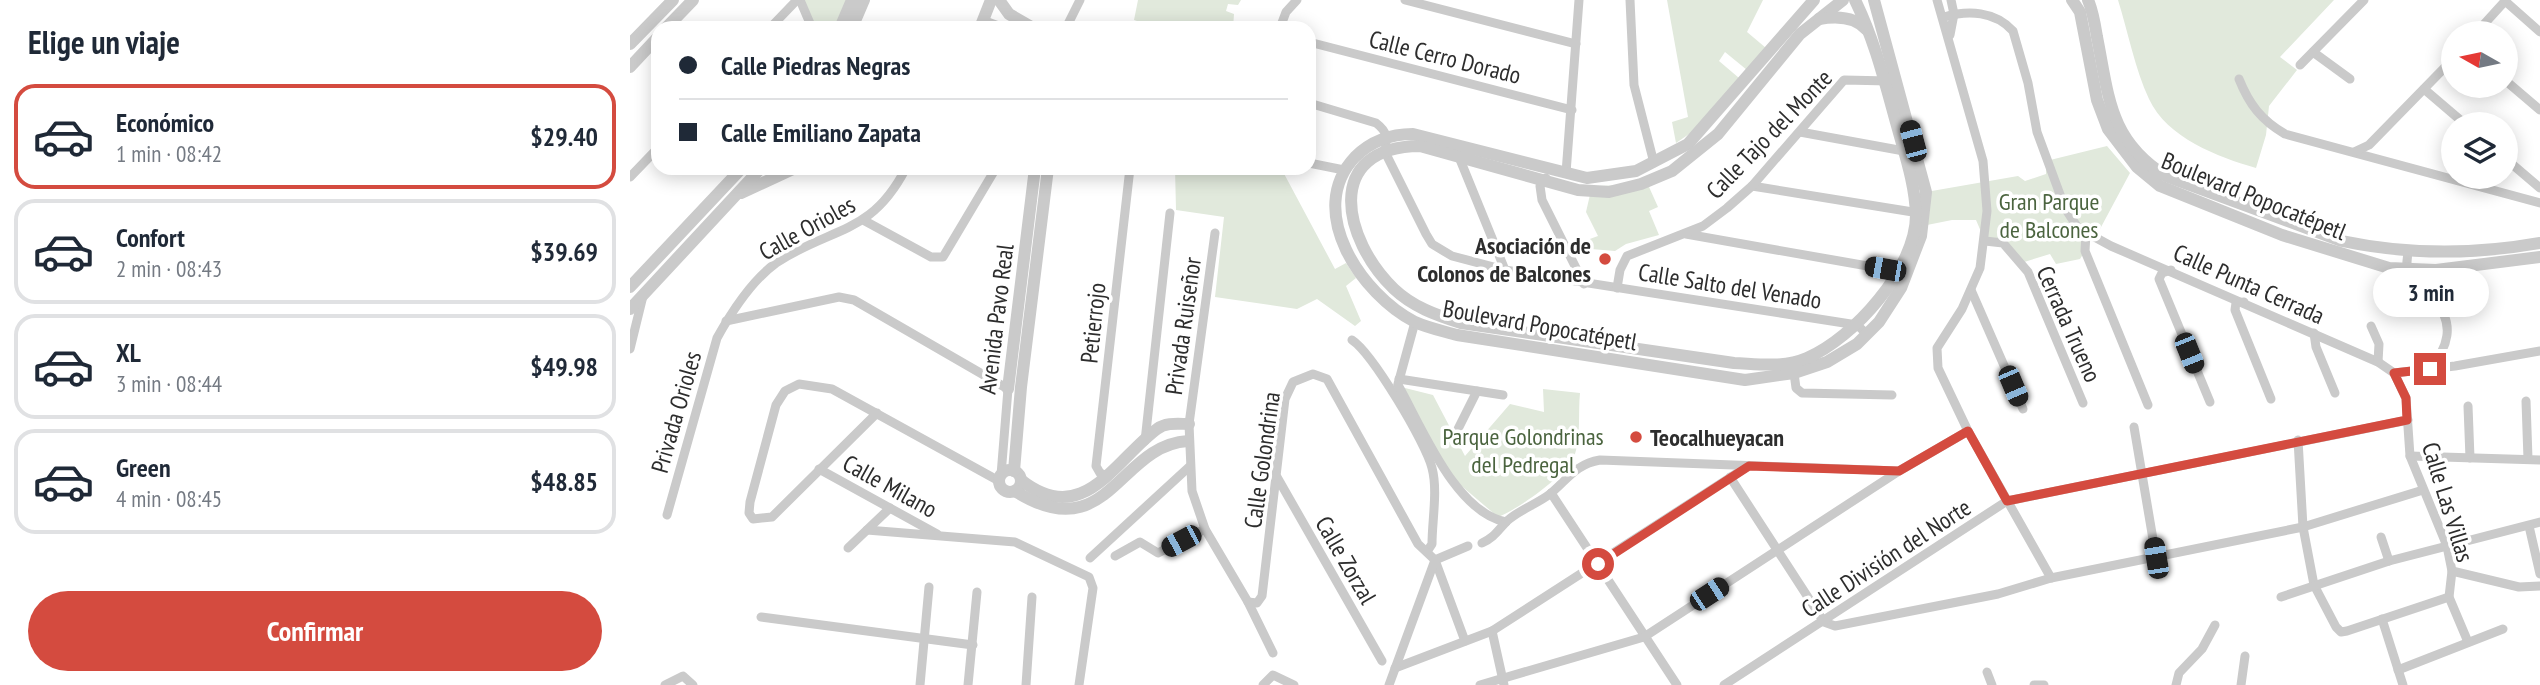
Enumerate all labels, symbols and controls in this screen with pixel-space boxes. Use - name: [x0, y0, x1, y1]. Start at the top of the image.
- text: Elige un viaje: [28, 21, 180, 63]
- north arrow: [2441, 21, 2518, 98]
- map controls: [2441, 21, 2518, 189]
- street label: Calle Cerro Dorado: [1366, 23, 1524, 91]
- text: Calle Piedras Negras: [721, 49, 910, 82]
- street label: Calle Tajo del Monte: [1699, 63, 1839, 205]
- icon: car: [32, 105, 95, 168]
- text: Económico: [116, 106, 214, 139]
- button: layers: [2441, 112, 2518, 189]
- text: Calle Emiliano Zapata: [721, 116, 921, 149]
- car: [1898, 118, 1929, 164]
- text: $29.40: [530, 120, 598, 153]
- text: 1 min · 08:42: [116, 139, 222, 168]
- street label: Boulevard Popocatépetl: [2157, 145, 2351, 247]
- park label: Gran Parque de Balcones: [1999, 186, 2099, 245]
- street label: Calle Orioles: [753, 189, 861, 267]
- icon: car: [32, 220, 95, 283]
- text: Confort: [116, 221, 185, 254]
- place label: Asociación de Colonos de Balcones: [1417, 230, 1591, 289]
- text: $39.69: [530, 235, 598, 268]
- street label: Calle Punta Cerrada: [2169, 237, 2329, 331]
- street label: Avenida Pavo Real: [971, 242, 1021, 396]
- marker: Asociación de Colonos de Balcones: [1597, 251, 1613, 267]
- text: 2 min · 08:43: [116, 254, 222, 283]
- street label: Privada Ruiseñor: [1158, 255, 1208, 397]
- car: [1863, 255, 1908, 283]
- street label: Calle Salto del Venado: [1636, 256, 1824, 316]
- street label: Cerrada Trueno: [2030, 261, 2108, 387]
- callout: 3 min: [2372, 268, 2488, 316]
- text: 3 min: [2408, 278, 2454, 307]
- street label: Petierrojo: [1073, 281, 1113, 365]
- street label: Boulevard Popocatépetl: [1441, 293, 1640, 357]
- car: [2172, 330, 2207, 376]
- icon: car: [32, 335, 95, 398]
- text: XL: [116, 336, 141, 369]
- street label: Privada Orioles: [644, 348, 708, 476]
- text: $49.98: [530, 350, 598, 383]
- route end: [2414, 353, 2446, 385]
- car: [1996, 363, 2031, 409]
- text: 3 min · 08:44: [116, 369, 222, 398]
- street label: Calle Golondrina: [1237, 390, 1287, 530]
- park label: Parque Golondrinas del Pedregal: [1442, 421, 1604, 480]
- place label: Teocalhueyacan: [1650, 422, 1784, 453]
- marker: Teocalhueyacan: [1628, 429, 1644, 445]
- street label: Calle Las Villas: [2415, 438, 2481, 566]
- street label: Calle Milano: [837, 447, 943, 525]
- icon: car: [32, 450, 95, 513]
- text: Green: [116, 451, 171, 484]
- text: $48.85: [530, 465, 598, 498]
- text: 4 min · 08:45: [116, 484, 222, 513]
- street label: Calle División del Norte: [1795, 492, 1977, 624]
- street label: Calle Zorzal: [1308, 510, 1384, 610]
- car: [1158, 522, 1205, 560]
- car: [2143, 536, 2170, 580]
- route start: [1582, 548, 1614, 580]
- car: [1686, 574, 1733, 614]
- button: Confirmar: [28, 591, 602, 671]

